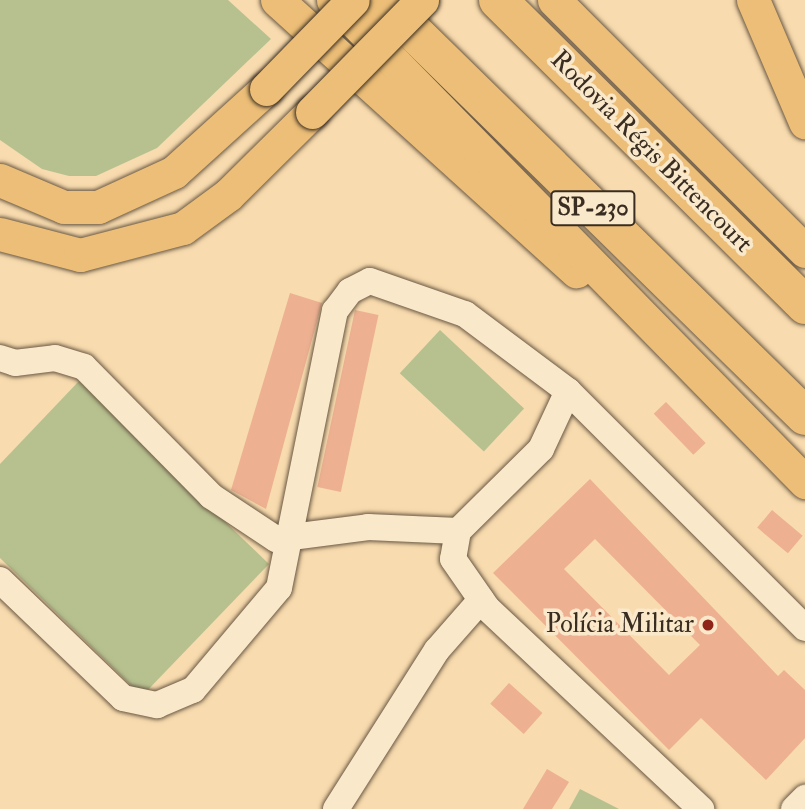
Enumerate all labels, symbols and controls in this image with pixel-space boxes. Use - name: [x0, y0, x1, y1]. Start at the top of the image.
- street label: Rodovia Régis Bittencourt: [544, 45, 758, 259]
- road number: SP-230: [549, 188, 637, 229]
- place label: Polícia Militar: [546, 609, 694, 641]
- marker: Polícia Militar: [700, 617, 716, 633]

